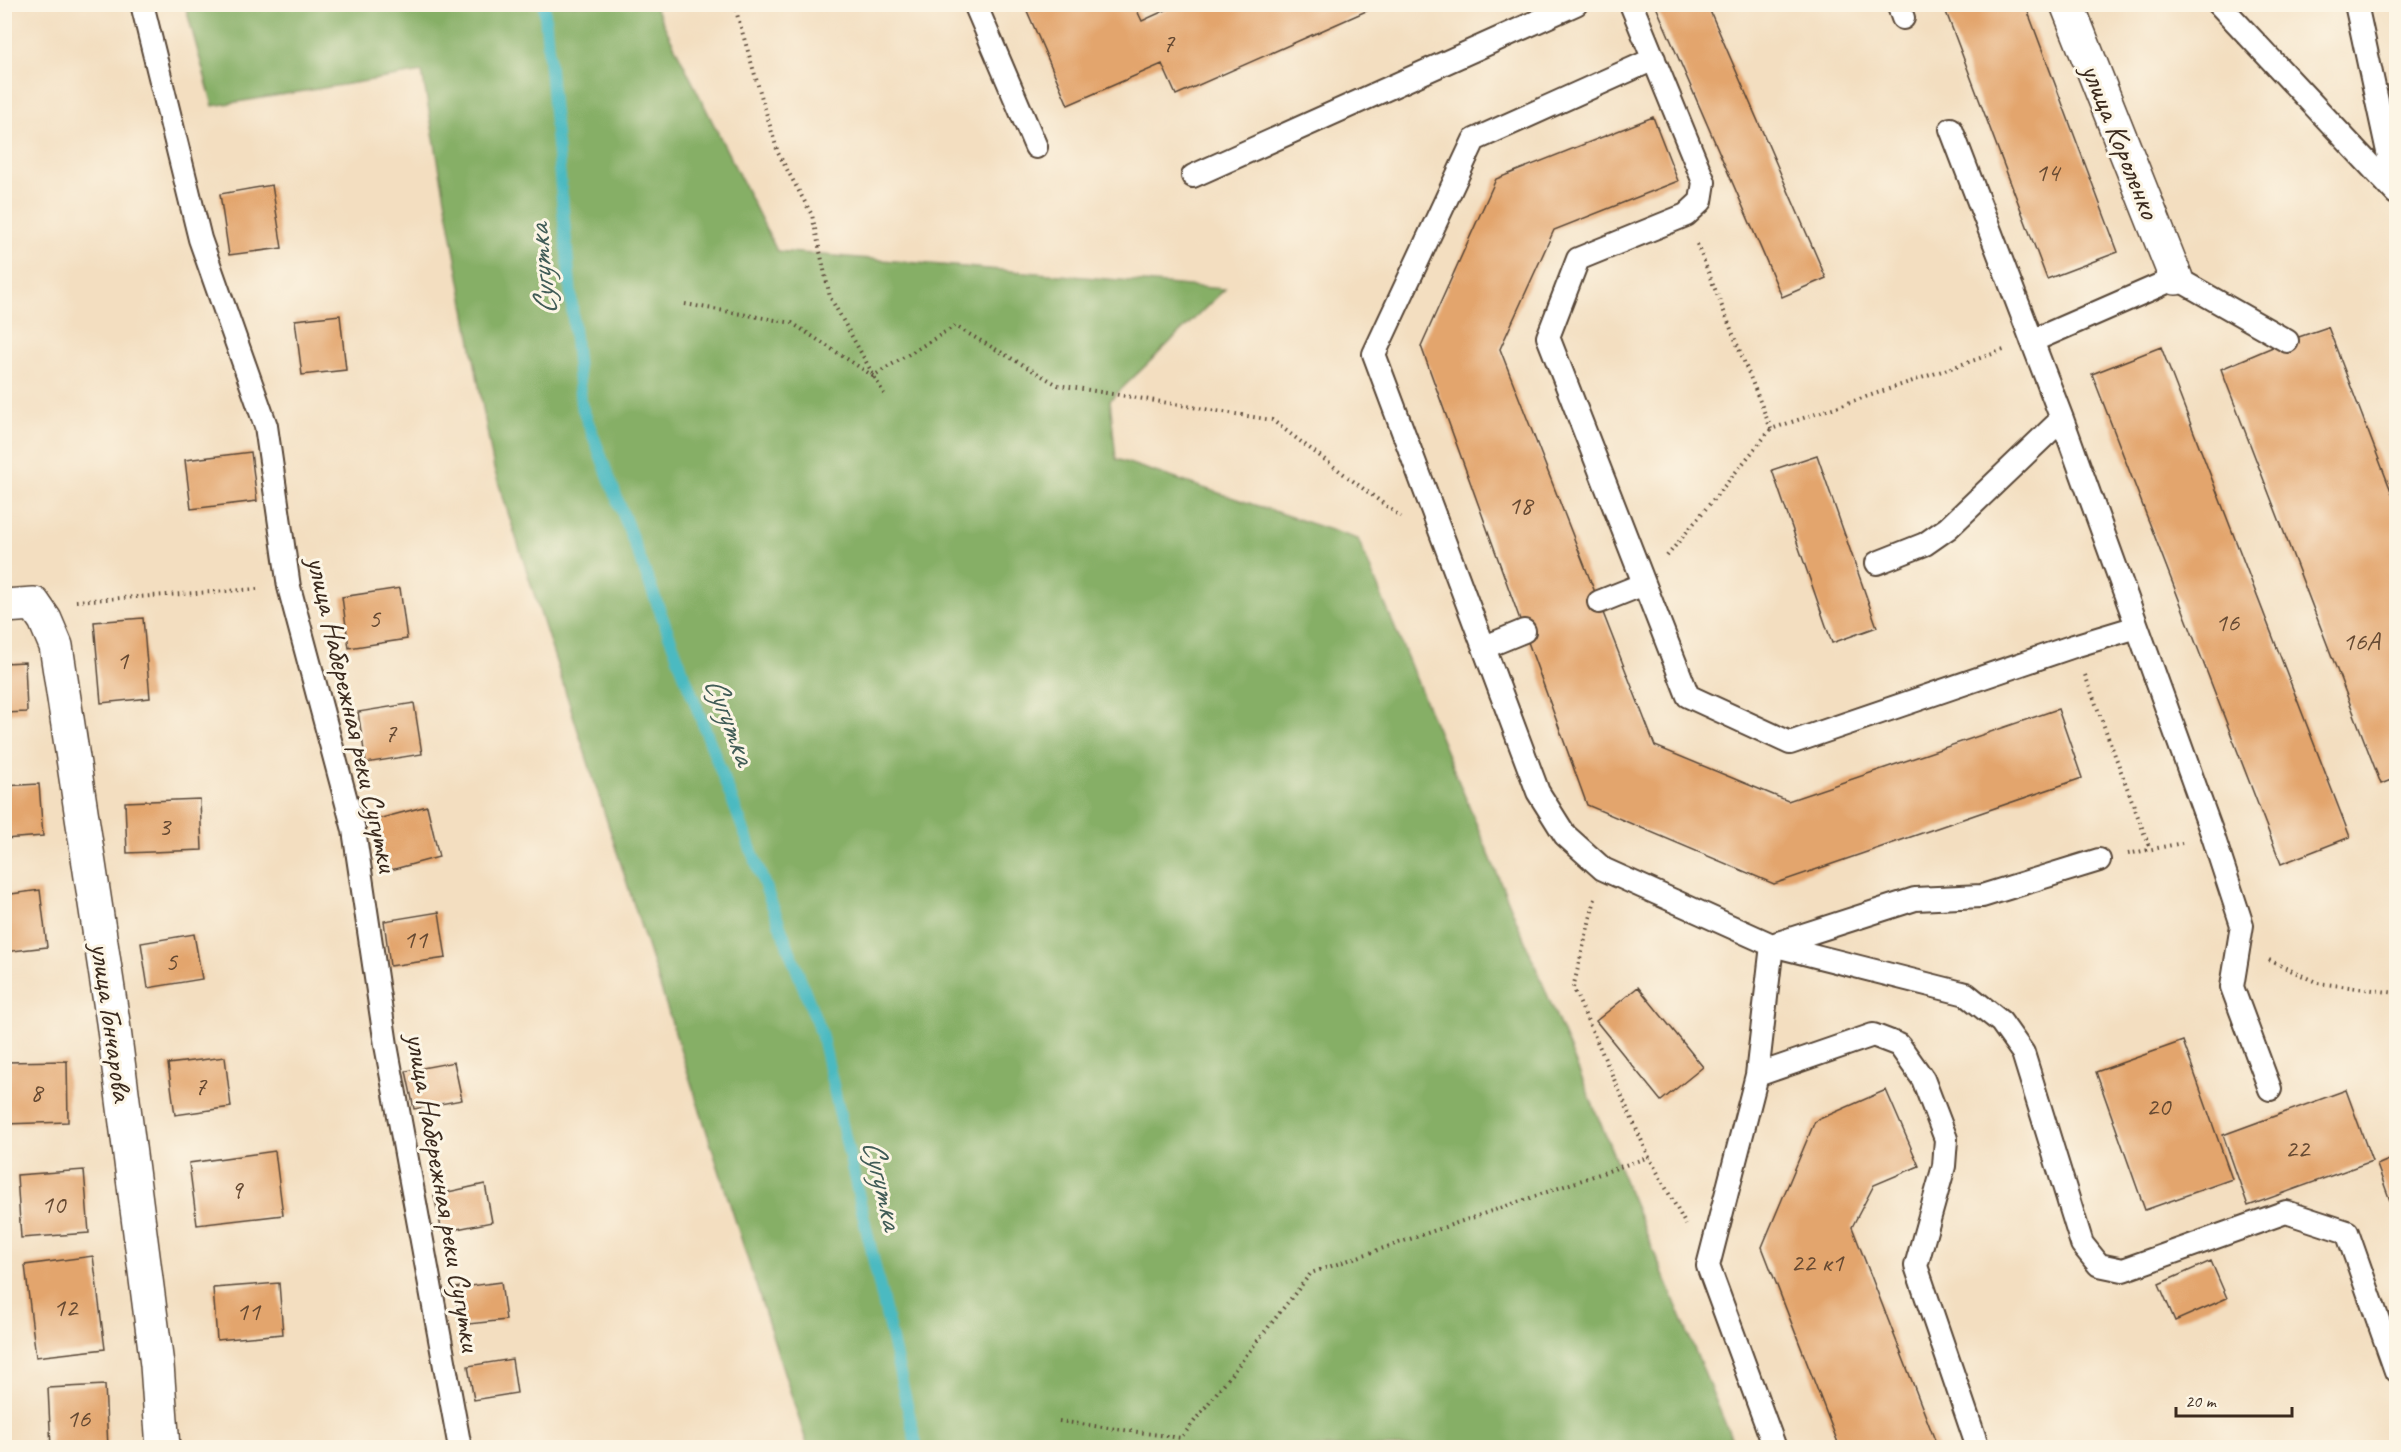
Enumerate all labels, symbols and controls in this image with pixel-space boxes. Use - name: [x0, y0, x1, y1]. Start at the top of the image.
- house number: 7: [1162, 26, 1176, 60]
- street label: улица Короленко: [2072, 56, 2170, 226]
- house number: 14: [2035, 155, 2062, 189]
- water label: Сугутка: [517, 219, 566, 317]
- house number: 18: [1508, 488, 1535, 522]
- street label: улица Набережная реки Сугутки: [298, 551, 408, 877]
- house number: 5: [368, 601, 382, 635]
- house number: 16: [2215, 605, 2240, 639]
- house number: 16А: [2342, 624, 2381, 658]
- house number: 1: [116, 643, 130, 677]
- water label: Сугутка: [695, 671, 767, 773]
- house number: 7: [384, 716, 398, 750]
- house number: 3: [158, 809, 172, 843]
- house number: 11: [403, 922, 429, 956]
- street label: улица Гончарова: [82, 938, 142, 1106]
- house number: 5: [165, 944, 179, 978]
- street label: улица Набережная реки Сугутки: [397, 1028, 491, 1356]
- house number: 7: [194, 1069, 208, 1103]
- house number: 8: [30, 1075, 45, 1109]
- house number: 20: [2146, 1089, 2172, 1123]
- house number: 22: [2285, 1131, 2311, 1165]
- water label: Сугутка: [853, 1135, 915, 1237]
- house number: 9: [230, 1172, 244, 1206]
- house number: 10: [41, 1187, 67, 1221]
- house number: 22 к1: [1791, 1245, 1845, 1279]
- house number: 12: [53, 1290, 79, 1324]
- house number: 11: [236, 1294, 262, 1328]
- scale bar: [2176, 1380, 2292, 1418]
- text: 20 m: [2185, 1390, 2218, 1412]
- house number: 16: [66, 1401, 91, 1435]

